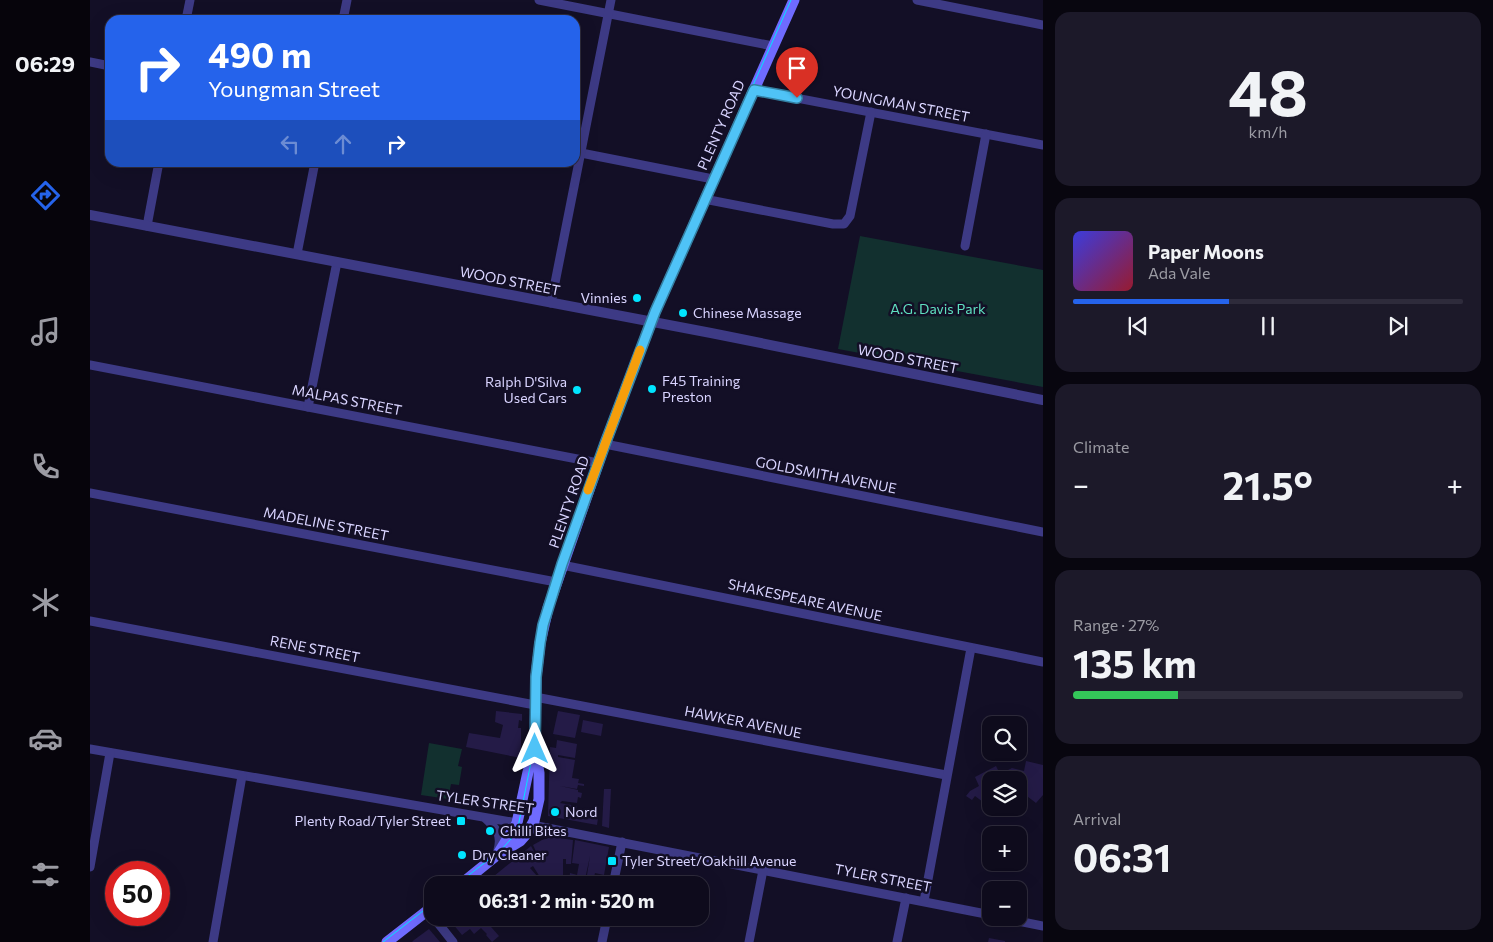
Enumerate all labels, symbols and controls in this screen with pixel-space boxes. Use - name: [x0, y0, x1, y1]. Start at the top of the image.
- text: 490 m: [208, 32, 312, 75]
- icon: right: [125, 35, 190, 100]
- pin: [776, 47, 818, 98]
- text: 06:29: [15, 50, 75, 77]
- text: 48: [1228, 50, 1308, 129]
- icon: arrive: [783, 54, 811, 82]
- text: Youngman Street: [208, 75, 380, 102]
- street label: PLENTY ROAD: [693, 77, 748, 172]
- street label: YOUNGMAN STREET: [831, 82, 971, 125]
- text: km/h: [1249, 122, 1287, 141]
- icon: left: [276, 130, 304, 158]
- icon: ahead: [329, 130, 357, 158]
- icon: right: [382, 130, 410, 158]
- icon: directions: [28, 178, 63, 213]
- text: Paper Moons: [1148, 240, 1264, 263]
- street label: WOOD STREET: [458, 262, 562, 299]
- text: Ada Vale: [1148, 263, 1210, 282]
- place label: Vinnies: [580, 289, 627, 306]
- marker: Vinnies: [631, 292, 643, 304]
- park label: A.G. Davis Park: [890, 300, 986, 317]
- place label: Chinese Massage: [693, 304, 802, 321]
- marker: Chinese Massage: [677, 307, 689, 319]
- icon: previous: [1124, 312, 1152, 340]
- icon: pause: [1254, 312, 1282, 340]
- icon: next: [1384, 312, 1412, 340]
- icon: music: [28, 314, 63, 349]
- street label: WOOD STREET: [856, 340, 960, 377]
- place label: F45 Training Preston: [662, 372, 741, 405]
- place label: Ralph D'Silva Used Cars: [485, 373, 567, 406]
- street label: MALPAS STREET: [291, 381, 404, 419]
- marker: F45 Training Preston: [646, 383, 658, 395]
- marker: Ralph D'Silva Used Cars: [571, 384, 583, 396]
- text: Climate: [1073, 437, 1129, 456]
- icon: phone: [28, 449, 63, 484]
- street label: GOLDSMITH AVENUE: [754, 452, 898, 497]
- street label: PLENTY ROAD: [545, 453, 592, 550]
- text: 21.5°: [1223, 461, 1313, 508]
- text: −: [1073, 467, 1089, 501]
- text: +: [1447, 467, 1463, 501]
- street label: MADELINE STREET: [262, 503, 390, 544]
- street label: SHAKESPEARE AVENUE: [727, 575, 884, 624]
- icon: climate: [28, 585, 63, 620]
- text: Range · 27%: [1073, 615, 1159, 634]
- street label: RENE STREET: [269, 631, 362, 666]
- text: 135 km: [1073, 639, 1197, 686]
- street label: HAWKER AVENUE: [683, 702, 803, 741]
- map controls: [982, 716, 1027, 926]
- button: search: [982, 716, 1027, 761]
- icon: car: [28, 721, 63, 756]
- position arrow: [508, 722, 560, 774]
- button: layers: [982, 771, 1027, 816]
- street label: TYLER STREET: [435, 786, 535, 817]
- place label: Nord: [565, 803, 597, 820]
- marker: Nord: [549, 806, 561, 818]
- text: Arrival: [1073, 809, 1121, 828]
- place label: Plenty Road/Tyler Street: [295, 812, 451, 829]
- marker: Plenty Road/Tyler Street: [455, 815, 467, 827]
- place label: Chilli Bites: [500, 822, 567, 839]
- marker: Chilli Bites: [484, 825, 496, 837]
- button: +: [982, 826, 1027, 871]
- text: 06:31: [1073, 833, 1171, 880]
- place label: Dry Cleaner: [472, 846, 547, 863]
- marker: Dry Cleaner: [456, 849, 468, 861]
- place label: Tyler Street/Oakhill Avenue: [622, 852, 796, 869]
- marker: Tyler Street/Oakhill Avenue: [606, 855, 618, 867]
- icon: filters: [28, 857, 63, 892]
- street label: TYLER STREET: [833, 860, 933, 895]
- speed limit sign: 50: [105, 861, 170, 926]
- button: −: [982, 881, 1027, 926]
- text: 06:31 · 2 min · 520 m: [479, 889, 654, 912]

